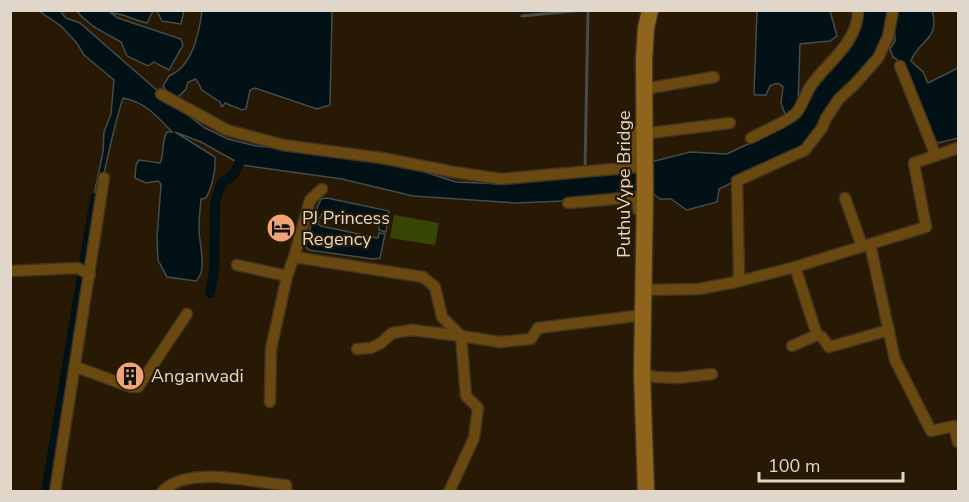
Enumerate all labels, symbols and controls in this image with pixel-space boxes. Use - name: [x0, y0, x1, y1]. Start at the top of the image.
- street label: PuthuVype Bridge: [612, 110, 636, 258]
- place label: PJ Princess Regency: [302, 206, 390, 251]
- hotel icon: PJ Princess Regency: [265, 212, 297, 244]
- building icon: Anganwadi: [114, 360, 146, 392]
- place label: Anganwadi: [151, 364, 244, 388]
- scale bar: [759, 445, 903, 483]
- text: 100 m: [768, 454, 820, 478]

